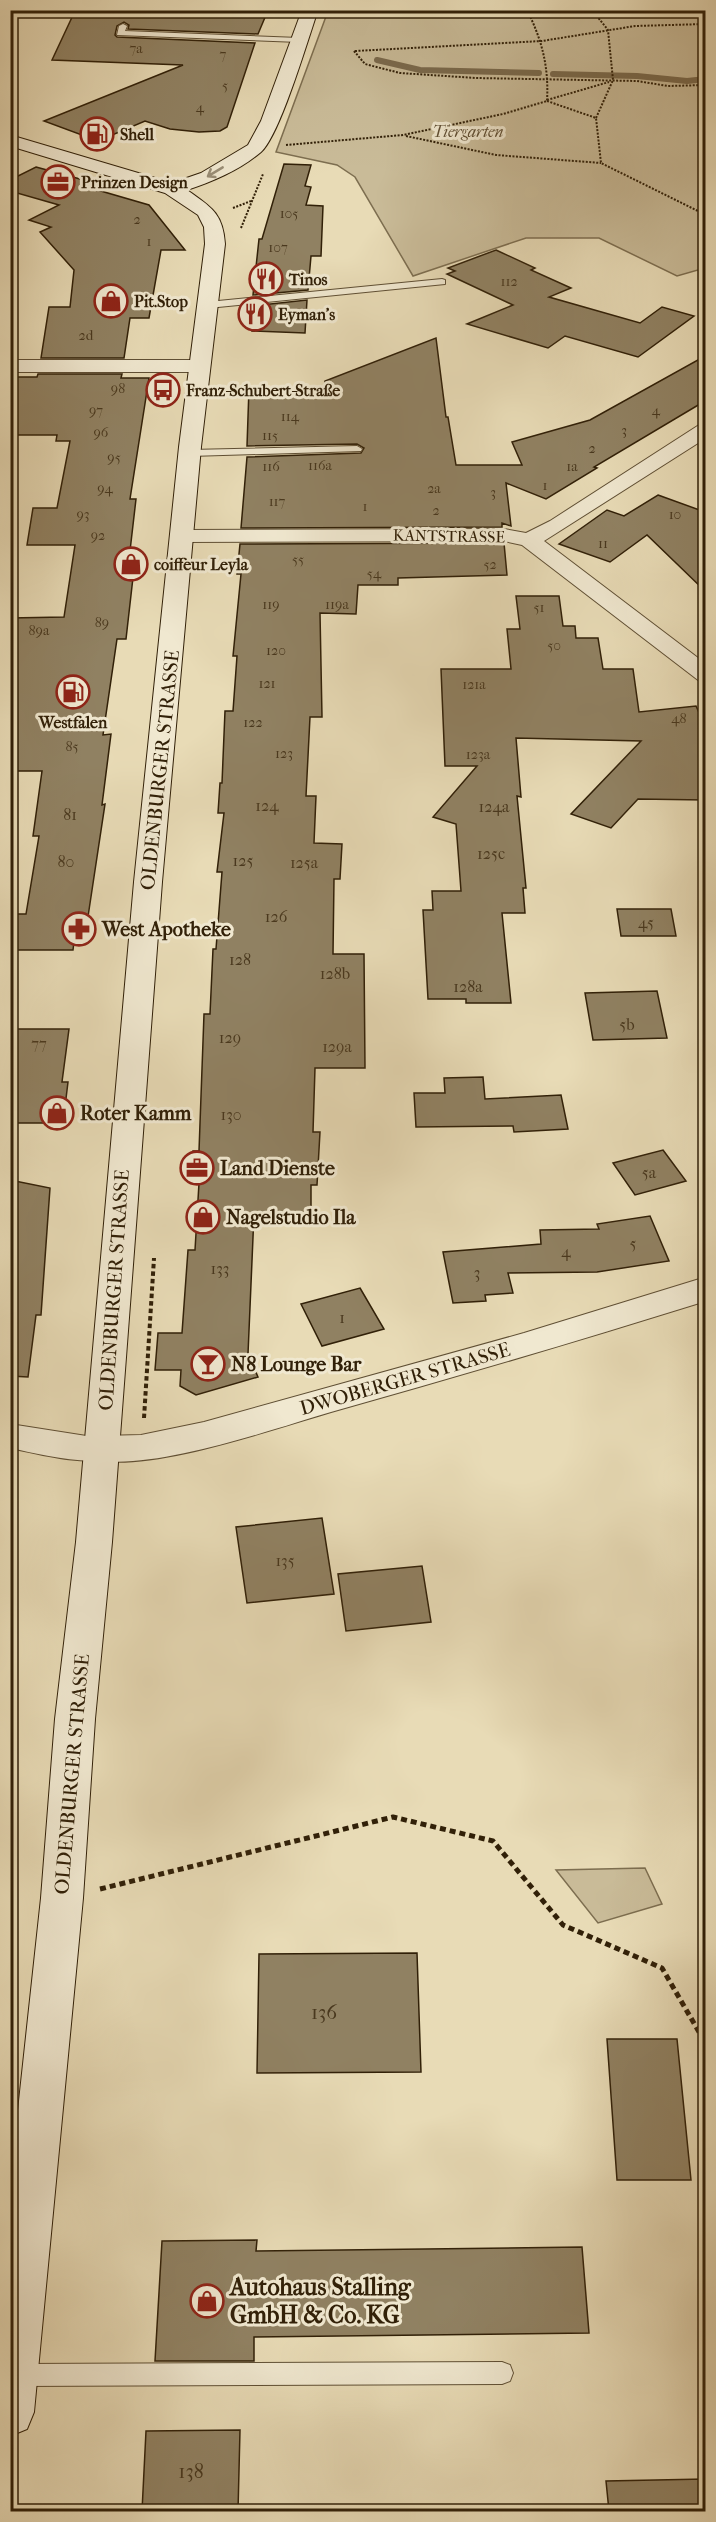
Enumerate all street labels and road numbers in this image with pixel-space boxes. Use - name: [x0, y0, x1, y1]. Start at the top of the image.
- street label: KANTSTRASSE: [393, 526, 506, 546]
- street label: OLDENBURGER STRASSE: [136, 649, 184, 891]
- street label: OLDENBURGER STRASSE: [94, 1169, 134, 1411]
- street label: DWOBERGER STRASSE: [297, 1338, 513, 1420]
- street label: OLDENBURGER STRASSE: [50, 1653, 94, 1895]

